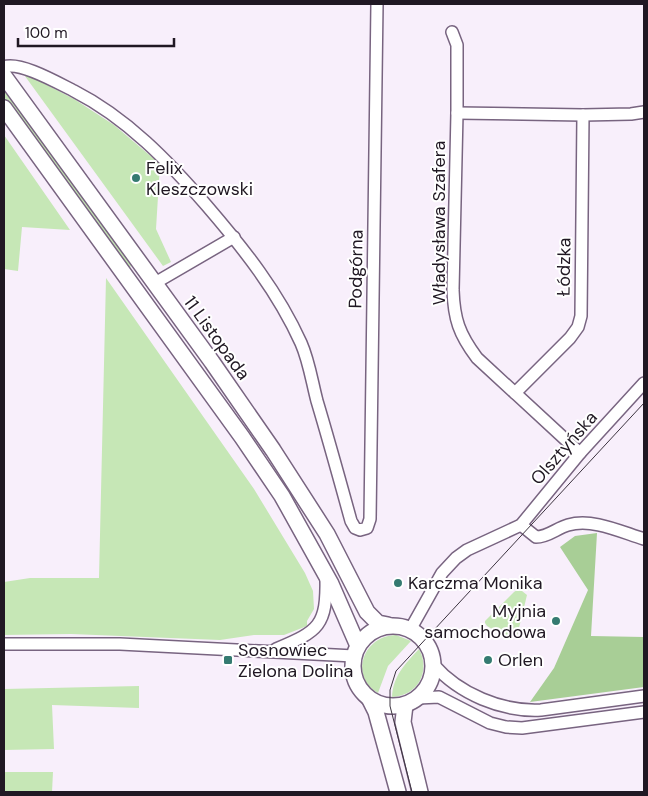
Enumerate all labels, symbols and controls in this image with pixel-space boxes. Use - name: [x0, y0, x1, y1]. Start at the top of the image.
- scale bar: [18, 15, 174, 47]
- text: 100 m: [25, 23, 68, 43]
- street label: Władysława Szafera: [427, 141, 451, 305]
- place label: Felix Kleszczowski: [146, 156, 253, 201]
- marker: Felix Kleszczowski: [130, 172, 142, 184]
- street label: Podgórna: [343, 229, 369, 309]
- street label: Łódzka: [551, 238, 577, 296]
- street label: 11 Listopada: [178, 291, 256, 385]
- street label: Olsztyńska: [525, 406, 603, 490]
- place label: Karczma Monika: [408, 571, 543, 595]
- marker: Karczma Monika: [392, 577, 404, 589]
- place label: Myjnia samochodowa: [424, 599, 546, 644]
- marker: Myjnia samochodowa: [550, 615, 562, 627]
- place label: Sosnowiec Zielona Dolina: [238, 638, 353, 683]
- place label: Orlen: [498, 648, 543, 672]
- marker: Sosnowiec Zielona Dolina: [222, 654, 234, 666]
- marker: Orlen: [482, 654, 494, 666]

